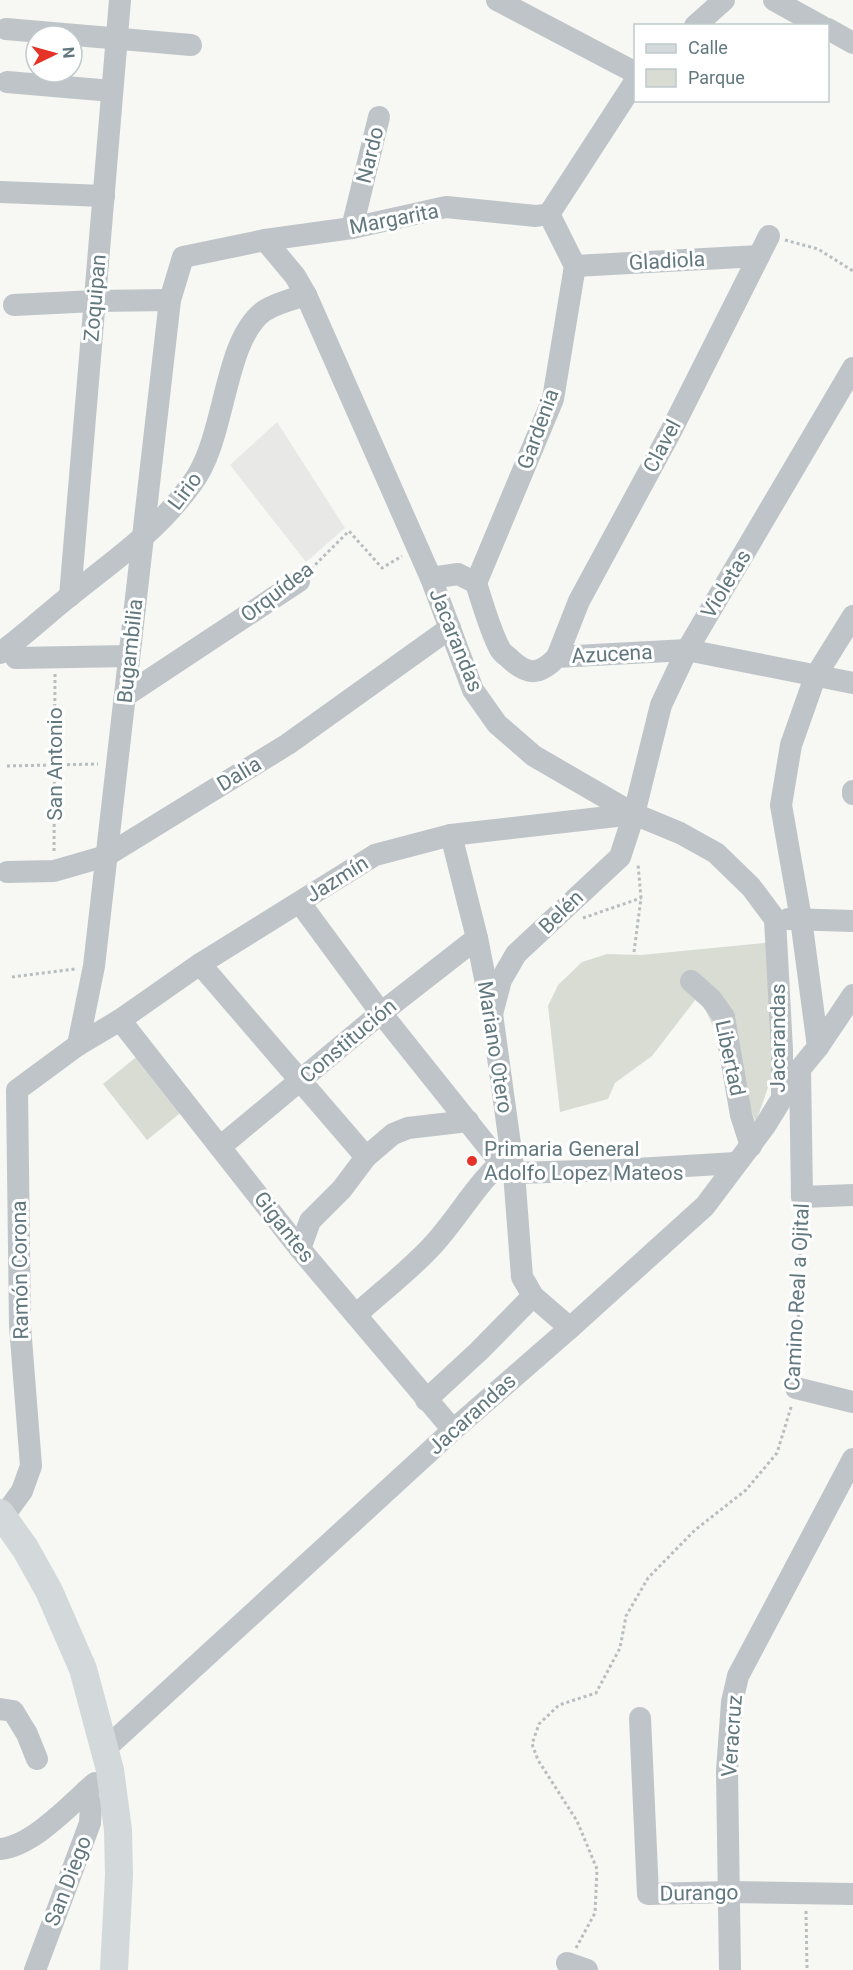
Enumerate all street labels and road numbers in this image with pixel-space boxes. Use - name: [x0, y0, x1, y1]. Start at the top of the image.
- street label: Nardo: [351, 124, 389, 186]
- street label: Margarita: [347, 199, 441, 239]
- street label: Gladiola: [628, 247, 706, 275]
- street label: Zoquipan: [79, 253, 111, 343]
- street label: Gardenia: [512, 386, 564, 472]
- street label: Clavel: [638, 415, 686, 477]
- street label: Lirio: [163, 468, 207, 514]
- street label: Violetas: [696, 545, 756, 623]
- street label: Orquídea: [236, 557, 318, 627]
- street label: Jacarandas: [424, 585, 488, 695]
- street label: Bugambilia: [113, 598, 147, 704]
- street label: Azucena: [571, 640, 653, 668]
- street label: San Antonio: [43, 707, 67, 821]
- street label: Dalia: [213, 752, 265, 796]
- street label: Jazmín: [302, 851, 372, 907]
- street label: Belén: [534, 885, 588, 939]
- street label: Mariano Otero: [473, 979, 517, 1115]
- street label: Jacarandas: [766, 983, 790, 1093]
- street label: Constitución: [295, 994, 401, 1088]
- street label: Libertad: [710, 1018, 750, 1098]
- street label: Gigantes: [249, 1187, 319, 1267]
- street label: Ramón Corona: [7, 1200, 33, 1340]
- street label: Camino Real a Ojital: [780, 1203, 814, 1391]
- street label: Jacarandas: [423, 1369, 521, 1459]
- street label: Veracruz: [717, 1694, 747, 1778]
- street label: San Diego: [40, 1833, 96, 1929]
- street label: Durango: [659, 1880, 739, 1906]

